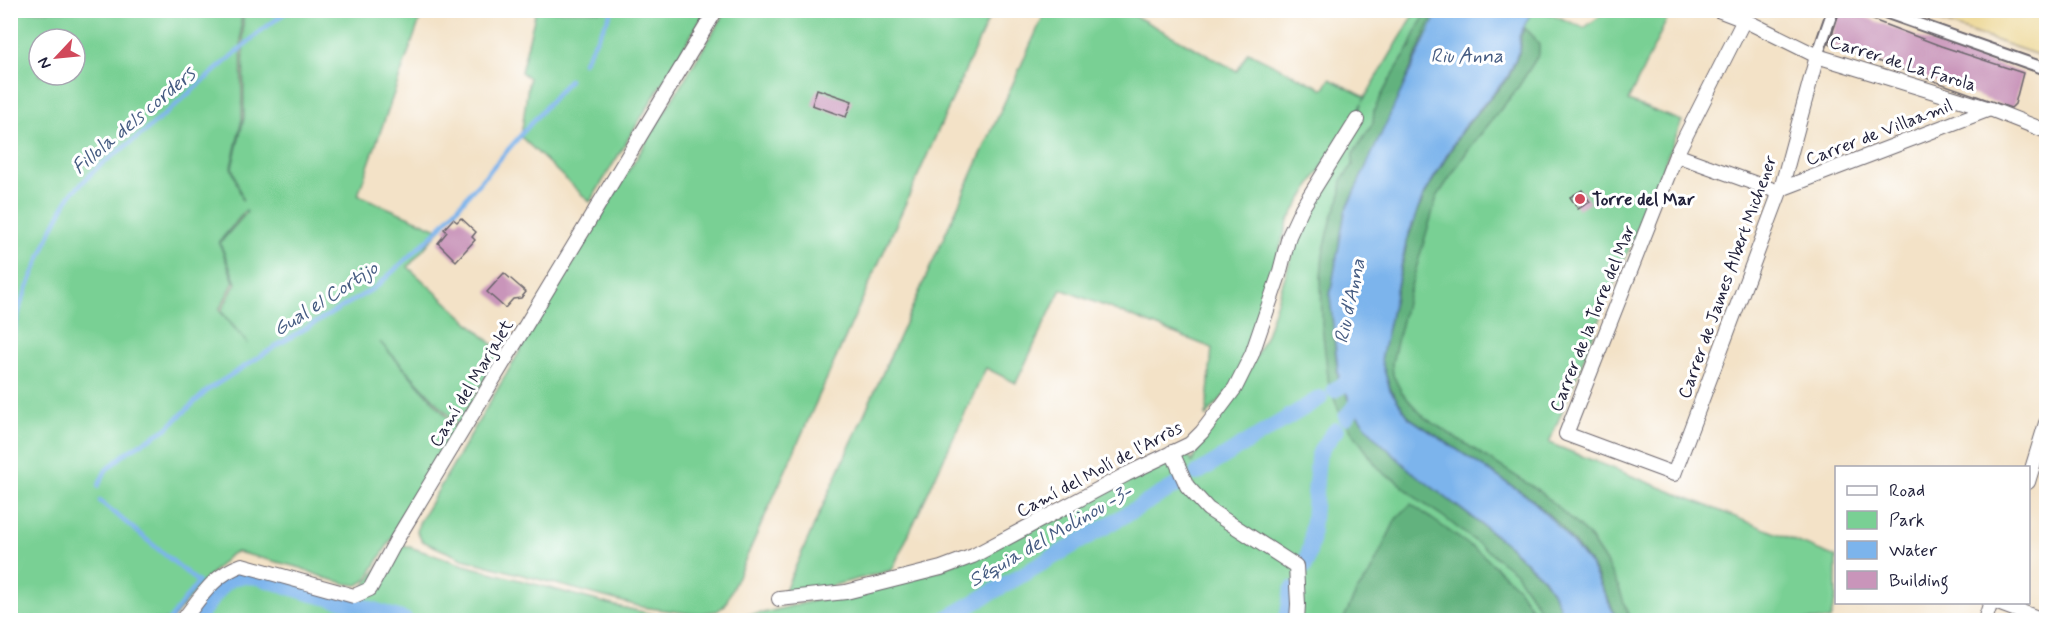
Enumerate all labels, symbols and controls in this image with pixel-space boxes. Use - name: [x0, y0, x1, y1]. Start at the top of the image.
- north arrow: [27, 27, 87, 87]
- street label: Carrer de La Farola: [1826, 30, 1979, 98]
- water label: Riu Anna: [1430, 43, 1504, 70]
- text: N: [33, 54, 57, 72]
- water label: Fillola dels corders: [66, 60, 203, 181]
- street label: Carrer de Villaamil: [1802, 94, 1956, 172]
- street label: Carrer de James Albert Michener: [1673, 152, 1783, 402]
- place label: Torre del Mar: [1592, 188, 1695, 212]
- marker: Torre del Mar: [1573, 192, 1587, 206]
- street label: Carrer de la Torre del Mar: [1544, 221, 1642, 416]
- water label: Gual el Cortijo: [268, 255, 384, 343]
- water label: Riu d'Anna: [1328, 256, 1373, 346]
- street label: Camí del Marjalet: [424, 315, 520, 452]
- street label: Camí del Molí de l'Arròs: [1012, 416, 1187, 524]
- legend: [1835, 466, 2030, 604]
- water label: Séquia del Molinou -3-: [964, 478, 1138, 594]
- text: Road: [1889, 479, 1925, 503]
- text: Park: [1889, 509, 1925, 533]
- text: Water: [1889, 539, 1938, 563]
- text: Building: [1889, 569, 1949, 595]

